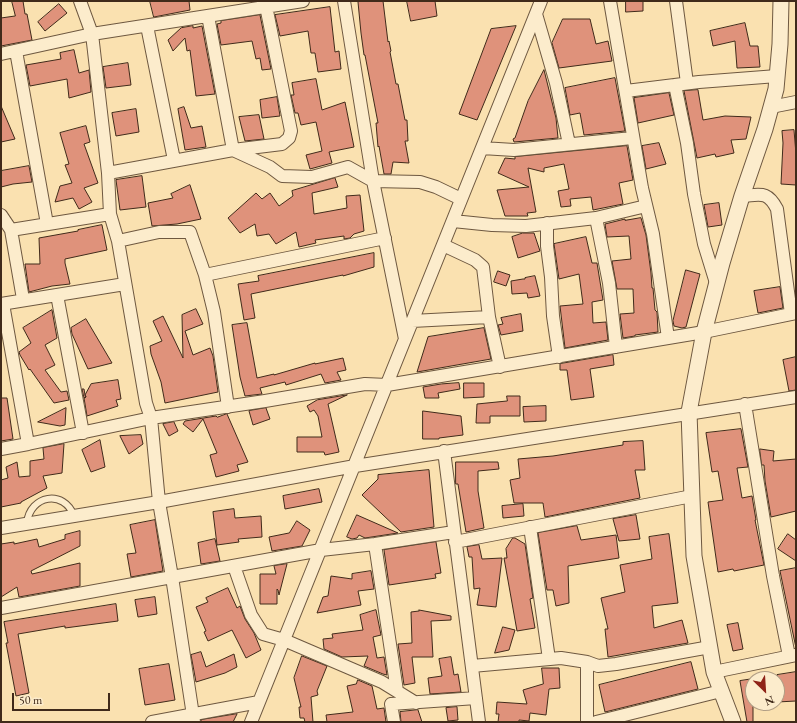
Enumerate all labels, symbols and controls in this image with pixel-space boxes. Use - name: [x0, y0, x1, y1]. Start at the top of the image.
- north arrow: [745, 671, 785, 711]
- scale bar: [14, 685, 112, 711]
- text: 50 m: [19, 692, 42, 708]
- text: N: [763, 693, 777, 709]

